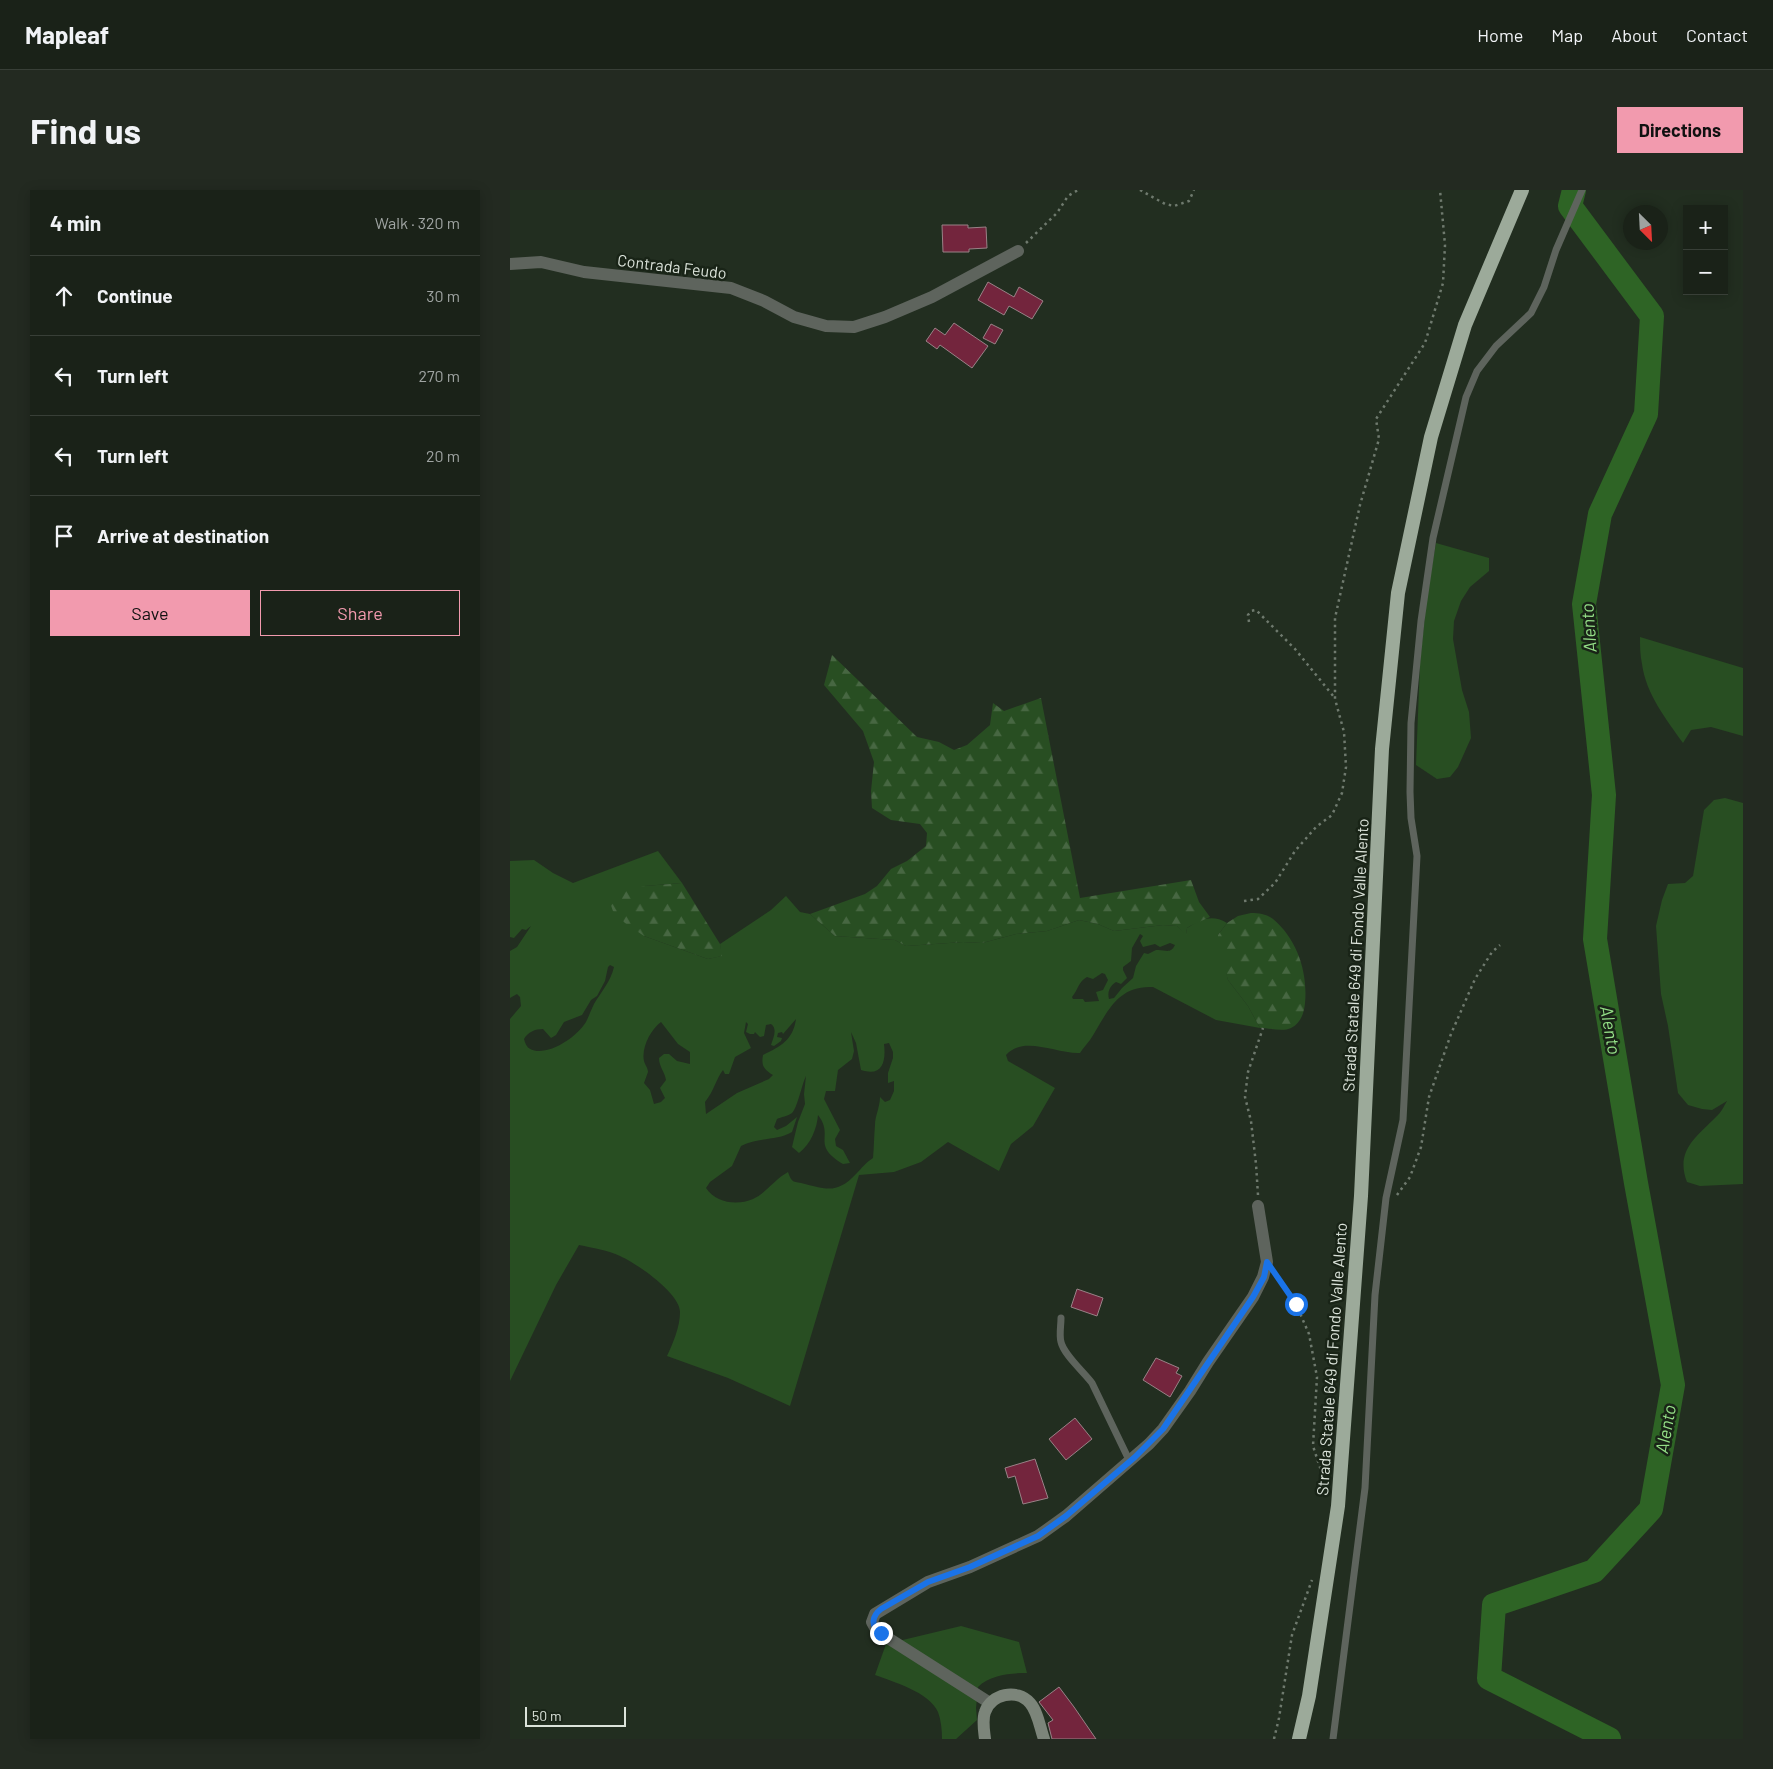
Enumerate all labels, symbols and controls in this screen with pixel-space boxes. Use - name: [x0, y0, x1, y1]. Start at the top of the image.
- text: Mapleaf: [25, 20, 109, 49]
- text: Home: [1477, 24, 1523, 46]
- text: Map: [1551, 24, 1583, 46]
- text: About: [1611, 24, 1658, 46]
- text: Contact: [1686, 24, 1748, 46]
- button: Directions: [1617, 107, 1743, 153]
- text: Find us: [30, 109, 141, 151]
- north arrow: [1623, 205, 1668, 250]
- map controls: [1683, 205, 1728, 295]
- button: +: [1683, 205, 1728, 250]
- text: 4 min: [50, 210, 101, 235]
- text: Walk · 320 m: [375, 213, 460, 232]
- street label: Contrada Feudo: [616, 250, 728, 282]
- button: −: [1683, 250, 1728, 295]
- icon: ahead: [50, 282, 78, 310]
- text: Continue: [97, 284, 173, 307]
- text: 30 m: [426, 286, 460, 305]
- icon: left: [50, 362, 78, 390]
- text: Turn left: [97, 364, 168, 387]
- text: 270 m: [418, 366, 460, 385]
- icon: left: [50, 442, 78, 470]
- text: Turn left: [97, 444, 168, 467]
- text: 20 m: [426, 446, 460, 465]
- icon: arrive: [50, 522, 78, 550]
- text: Arrive at destination: [97, 524, 269, 547]
- button: Save: [50, 590, 250, 636]
- button: Share: [260, 590, 460, 636]
- water label: Alento: [1575, 603, 1601, 653]
- street label: Strada Statale 649 di Fondo Valle Alento: [1338, 818, 1372, 1092]
- water label: Alento: [1596, 1004, 1626, 1056]
- street label: Strada Statale 649 di Fondo Valle Alento: [1312, 1222, 1350, 1496]
- route start: [1285, 1293, 1308, 1316]
- water label: Alento: [1650, 1403, 1680, 1455]
- route end: [870, 1622, 893, 1645]
- scale bar: [525, 1704, 626, 1727]
- text: 50 m: [532, 1707, 561, 1724]

